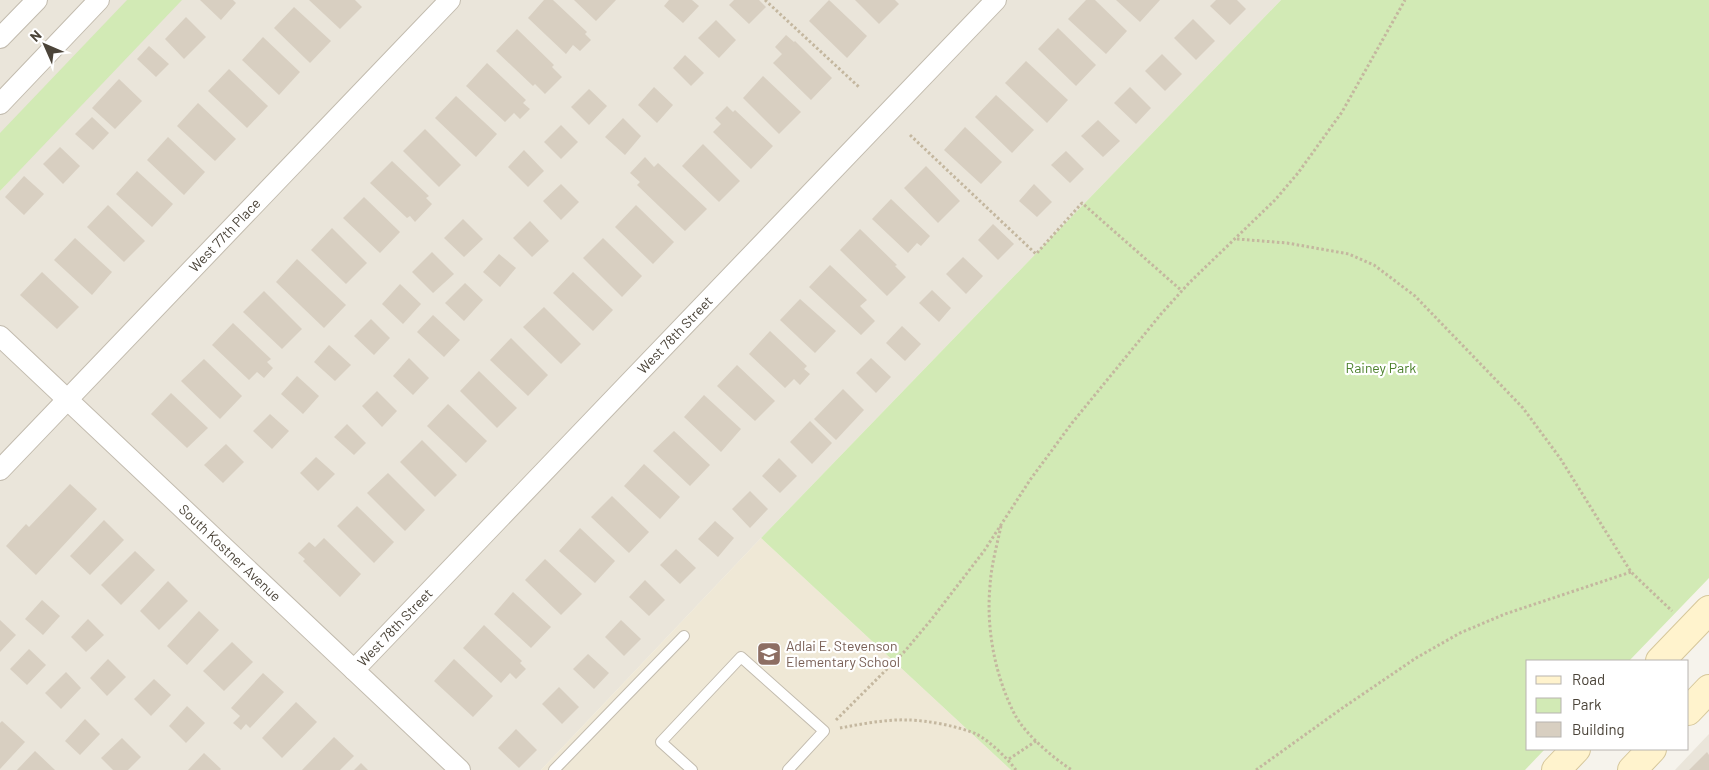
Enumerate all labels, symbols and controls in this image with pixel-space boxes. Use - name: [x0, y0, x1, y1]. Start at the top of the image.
- north arrow: [20, 20, 70, 70]
- text: N: [26, 26, 45, 45]
- street label: West 77th Place: [185, 194, 264, 275]
- street label: West 78th Street: [633, 292, 716, 377]
- park label: Rainey Park: [1346, 359, 1416, 376]
- street label: South Kostner Avenue: [176, 500, 285, 605]
- street label: West 78th Street: [353, 585, 436, 669]
- place label: Adlai E. Stevenson Elementary School: [786, 637, 900, 670]
- school or university icon: Adlai E. Stevenson Elementary School: [756, 641, 782, 667]
- legend: [1526, 660, 1689, 750]
- text: Road: [1572, 670, 1605, 688]
- text: Park: [1572, 695, 1602, 713]
- text: Building: [1572, 720, 1625, 738]

